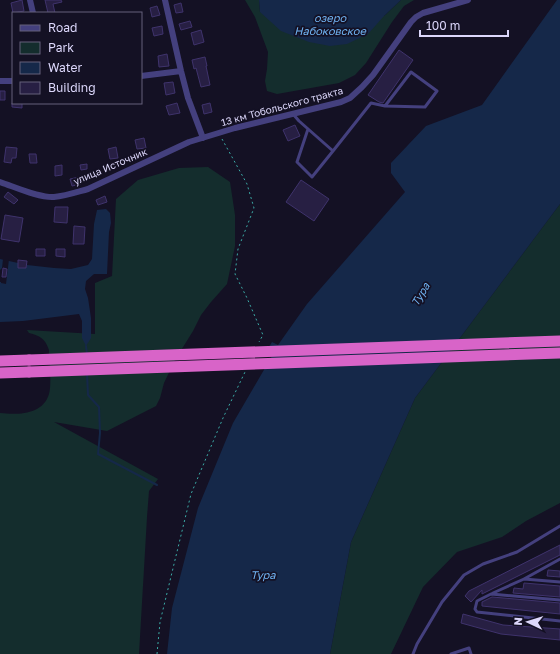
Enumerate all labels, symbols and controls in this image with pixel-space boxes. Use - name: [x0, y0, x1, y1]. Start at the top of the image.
- water label: озеро Набоковское: [294, 11, 367, 37]
- legend: [12, 12, 142, 104]
- scale bar: [420, 12, 508, 38]
- text: 100 m: [426, 18, 460, 33]
- text: Road: [48, 20, 77, 35]
- text: Park: [48, 40, 74, 55]
- text: Water: [48, 60, 82, 75]
- text: Building: [48, 80, 96, 95]
- street label: 13 км Тобольского тракта: [220, 84, 344, 128]
- street label: улица Источник: [71, 145, 149, 187]
- water label: Тура: [408, 279, 433, 309]
- water label: Тура: [250, 568, 276, 582]
- north arrow: [508, 602, 548, 642]
- text: N: [511, 617, 524, 626]

